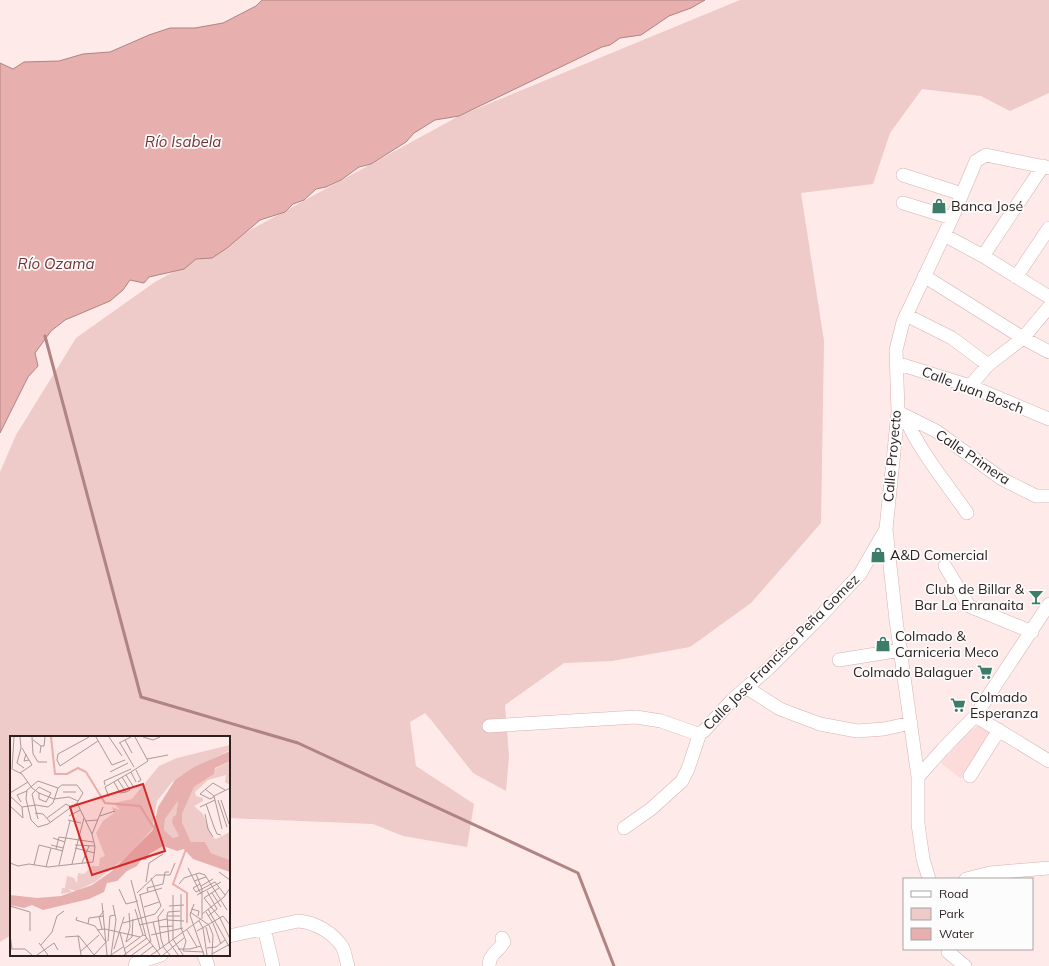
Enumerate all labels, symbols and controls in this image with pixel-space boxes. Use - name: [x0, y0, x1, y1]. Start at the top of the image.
- water label: Río Isabela: [145, 132, 221, 151]
- shop icon: Banca José: [930, 197, 948, 215]
- place label: Banca José: [951, 197, 1023, 215]
- water label: Río Ozama: [18, 254, 94, 273]
- street label: Calle Juan Bosch: [919, 362, 1027, 418]
- street label: Calle Proyecto: [879, 409, 905, 503]
- street label: Calle Primera: [932, 425, 1014, 489]
- shop icon: A&D Comercial: [869, 546, 887, 564]
- place label: A&D Comercial: [890, 546, 988, 564]
- street label: Calle Jose Francisco Peña Gomez: [699, 570, 863, 734]
- place label: Club de Billar & Bar La Enranaita: [915, 580, 1025, 614]
- bar icon: Club de Billar & Bar La Enranaita: [1027, 588, 1045, 606]
- place label: Colmado & Carniceria Meco: [895, 627, 999, 661]
- shop icon: Colmado & Carniceria Meco: [874, 635, 892, 653]
- place label: Colmado Balaguer: [853, 663, 974, 681]
- supermarket icon: Colmado Balaguer: [976, 663, 994, 681]
- place label: Colmado Esperanza: [970, 688, 1038, 722]
- supermarket icon: Colmado Esperanza: [949, 696, 967, 714]
- inset map: [10, 736, 230, 956]
- legend: [903, 878, 1033, 950]
- text: Road: [939, 886, 968, 901]
- text: Park: [939, 906, 965, 921]
- text: Water: [939, 926, 975, 941]

